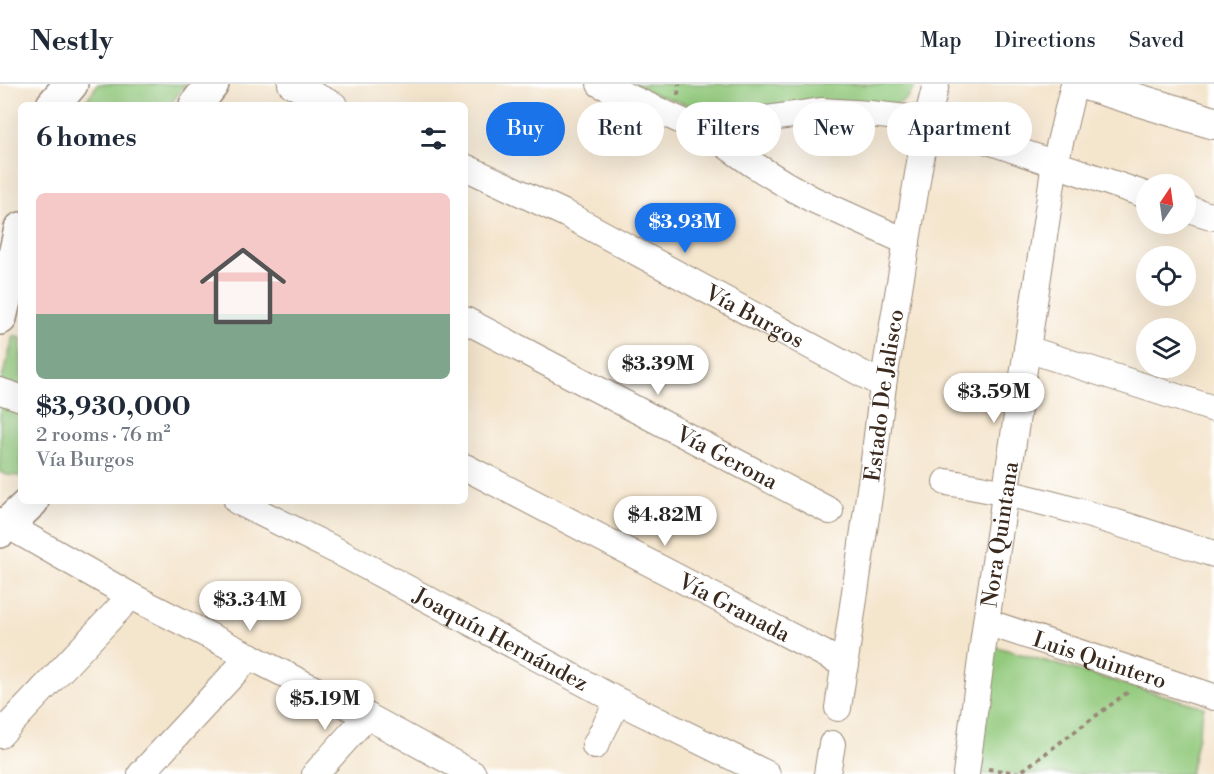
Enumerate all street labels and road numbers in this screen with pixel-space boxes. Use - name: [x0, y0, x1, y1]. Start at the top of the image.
- street label: Vía Burgos: [699, 279, 808, 355]
- street label: Estado De Jalisco: [859, 307, 910, 484]
- street label: Vía Gerona: [670, 420, 783, 497]
- street label: Nora Quintana: [976, 459, 1025, 609]
- street label: Vía Granada: [673, 568, 795, 649]
- street label: Joaquín Hernández: [408, 582, 593, 698]
- street label: Luis Quintero: [1029, 626, 1170, 695]

